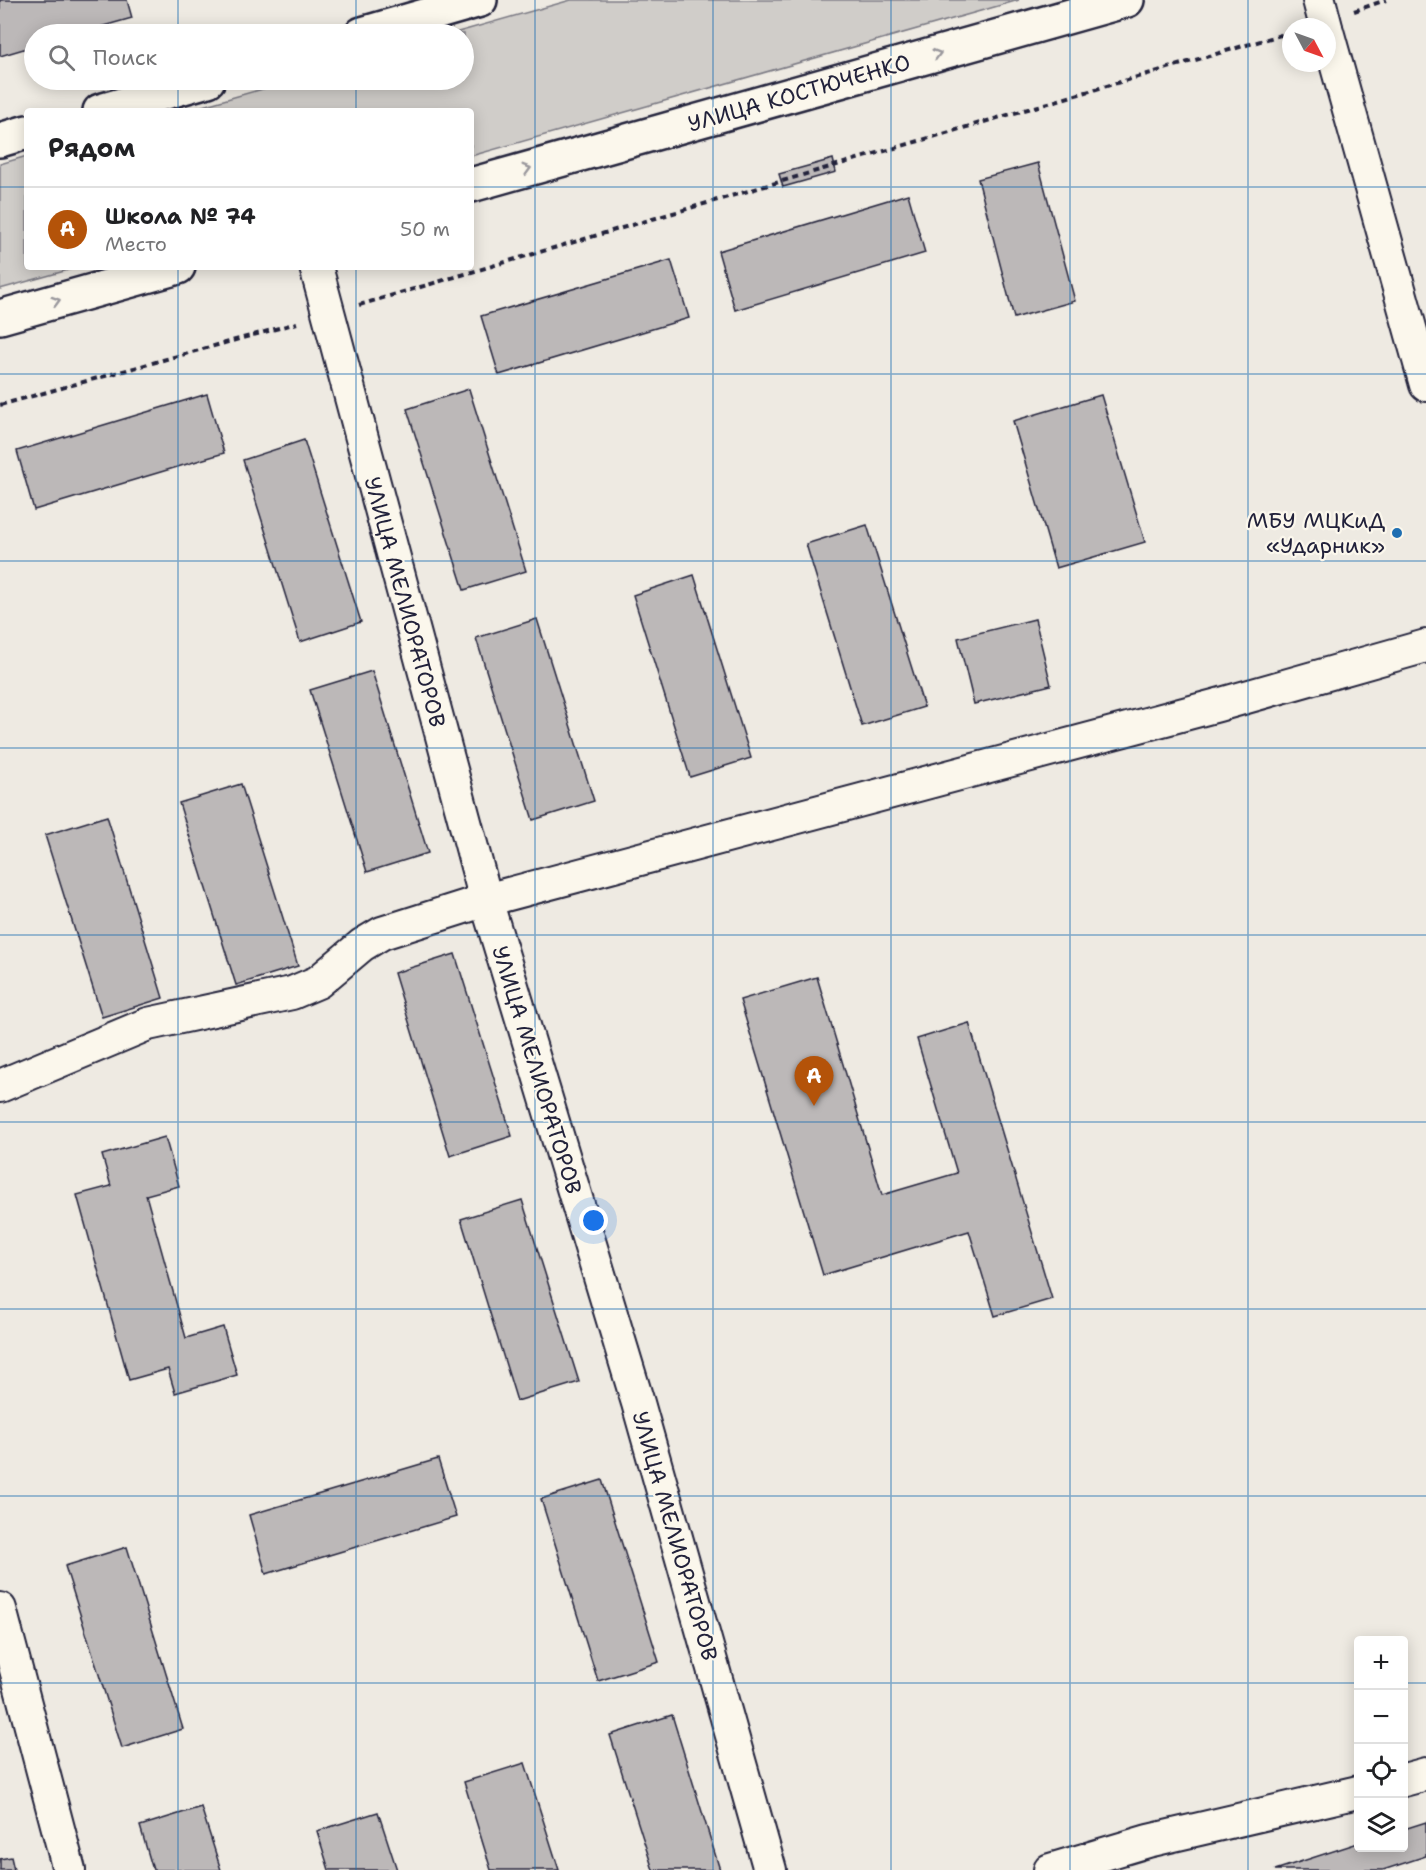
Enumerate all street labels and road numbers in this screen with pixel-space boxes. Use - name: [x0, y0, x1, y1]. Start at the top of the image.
- street label: УЛИЦА КОСТЮЧЕНКО: [684, 47, 914, 139]
- street label: УЛИЦА МЕЛИОРАТОРОВ: [358, 473, 452, 731]
- street label: УЛИЦА МЕЛИОРАТОРОВ: [485, 942, 589, 1198]
- street label: УЛИЦА МЕЛИОРАТОРОВ: [625, 1408, 725, 1664]

